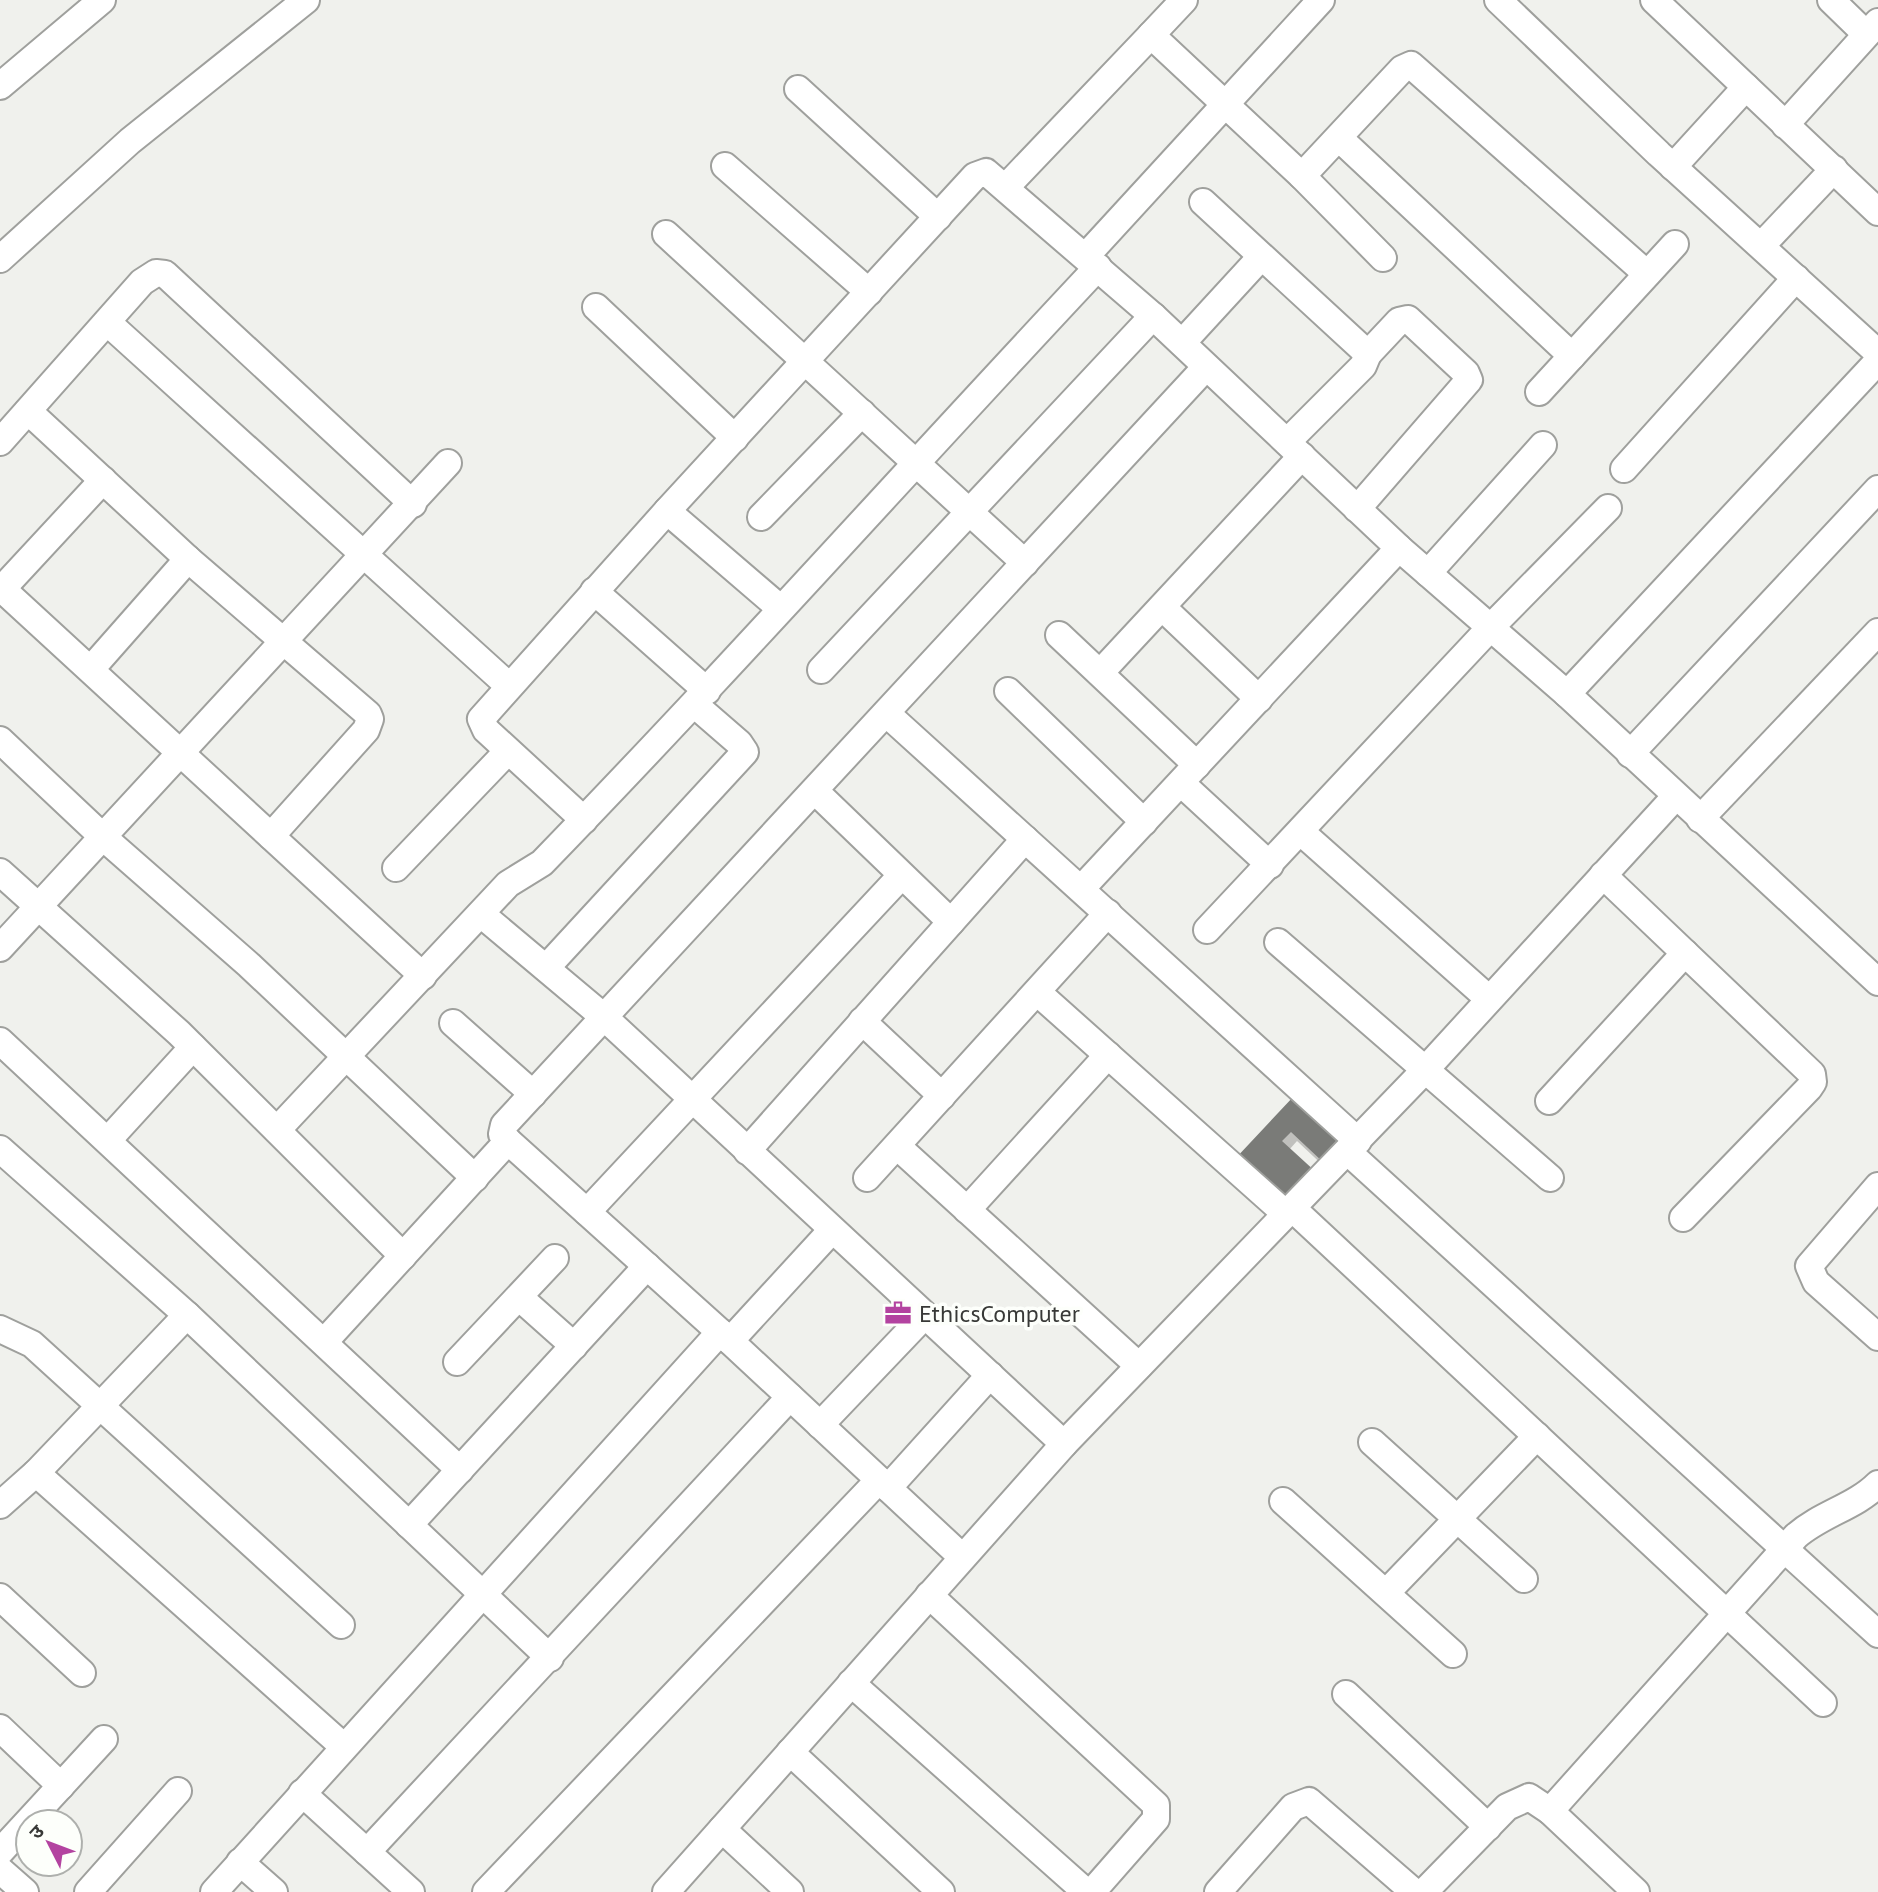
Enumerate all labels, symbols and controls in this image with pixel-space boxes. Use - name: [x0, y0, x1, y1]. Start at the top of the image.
- office icon: EthicsComputer: [883, 1298, 913, 1328]
- place label: EthicsComputer: [919, 1298, 1080, 1329]
- north arrow: [14, 1808, 84, 1878]
- text: उ: [24, 1819, 50, 1844]

